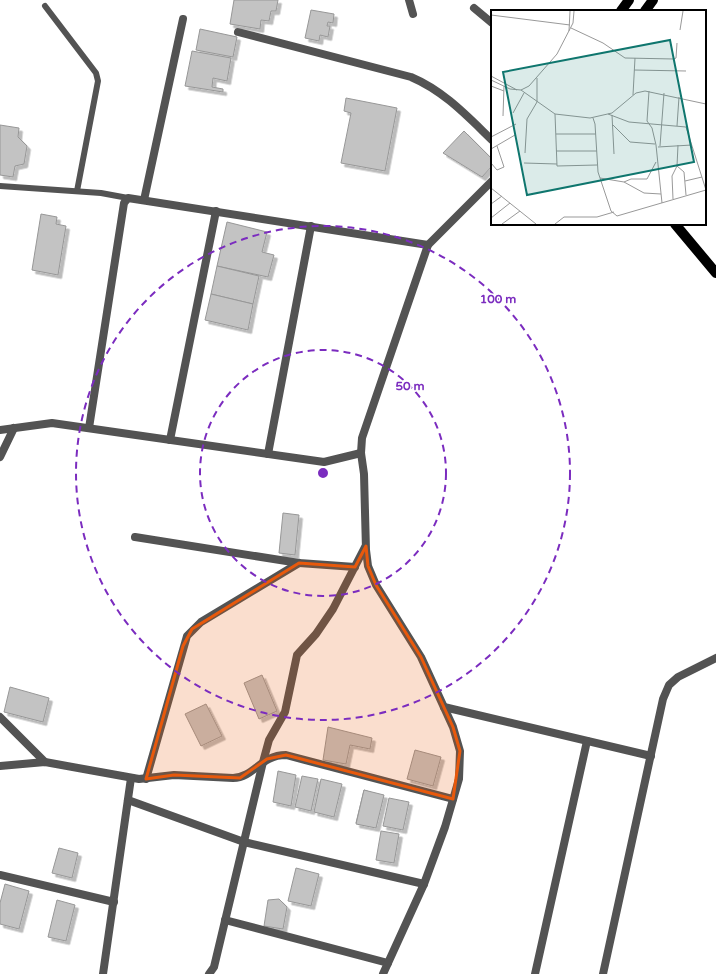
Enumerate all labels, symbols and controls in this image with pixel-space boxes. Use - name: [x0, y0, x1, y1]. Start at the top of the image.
- inset map: [491, 10, 706, 225]
- text: 100 m: [480, 292, 516, 306]
- text: 50 m: [395, 379, 425, 393]
- centre of rings: [316, 466, 330, 480]

